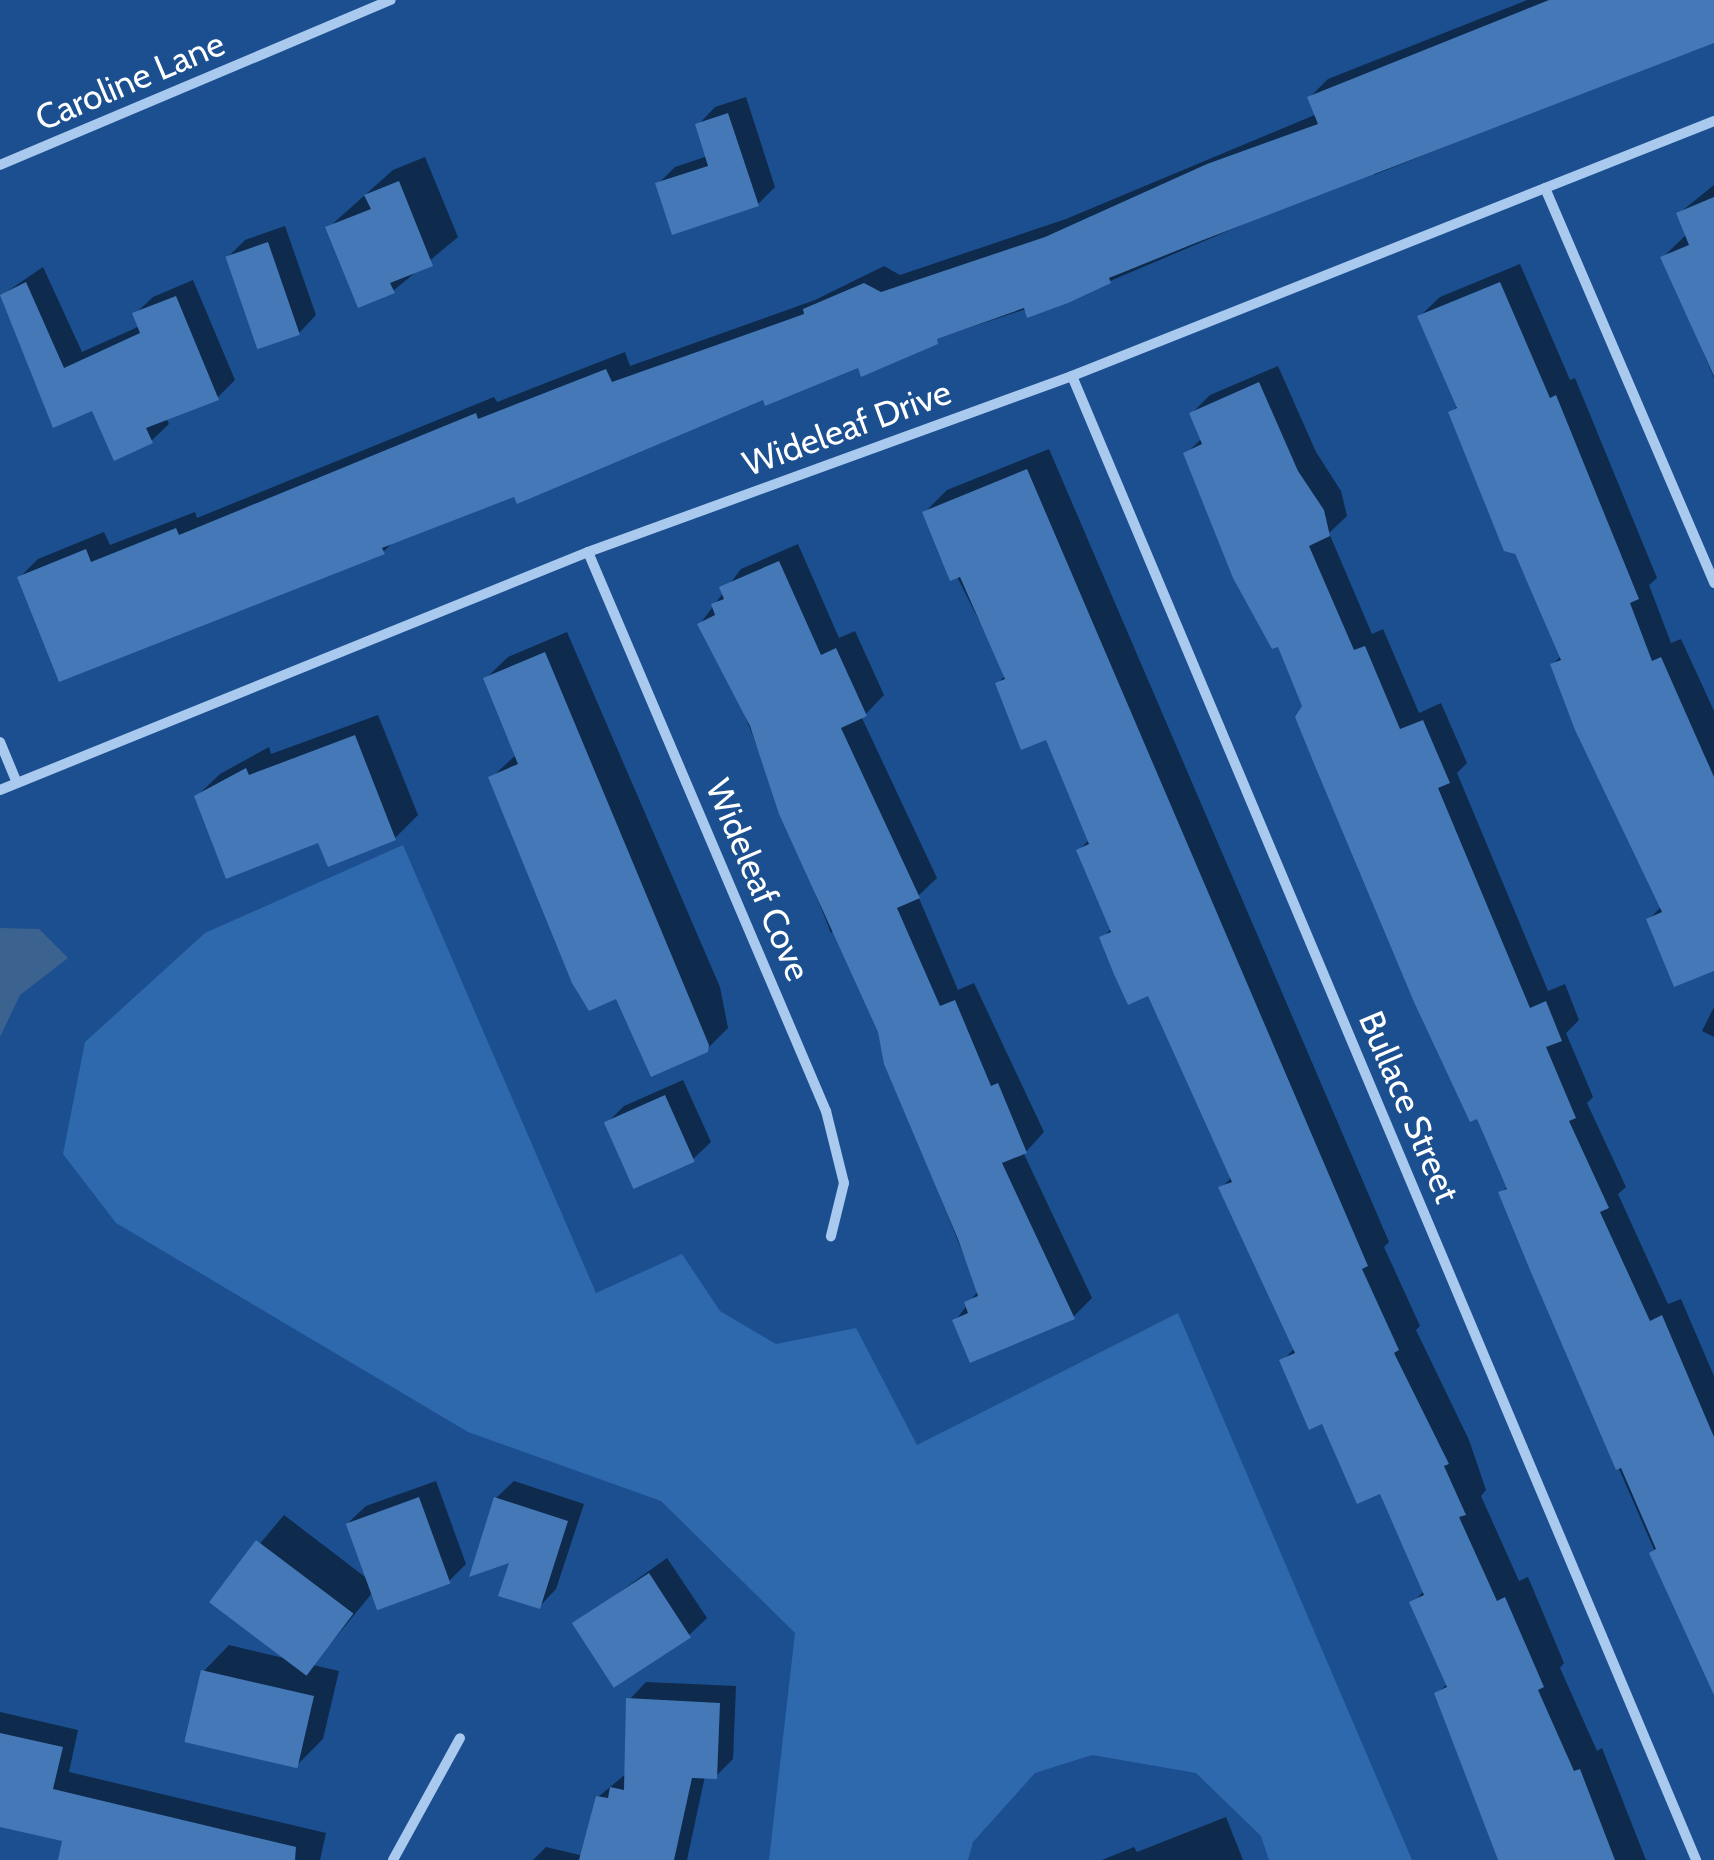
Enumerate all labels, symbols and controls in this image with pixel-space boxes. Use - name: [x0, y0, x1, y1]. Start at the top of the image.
- street label: Caroline Lane: [29, 22, 231, 140]
- street label: Wideleaf Drive: [737, 371, 957, 485]
- street label: Wideleaf Cove: [697, 773, 819, 987]
- street label: Bullace Street: [1350, 1005, 1468, 1209]

